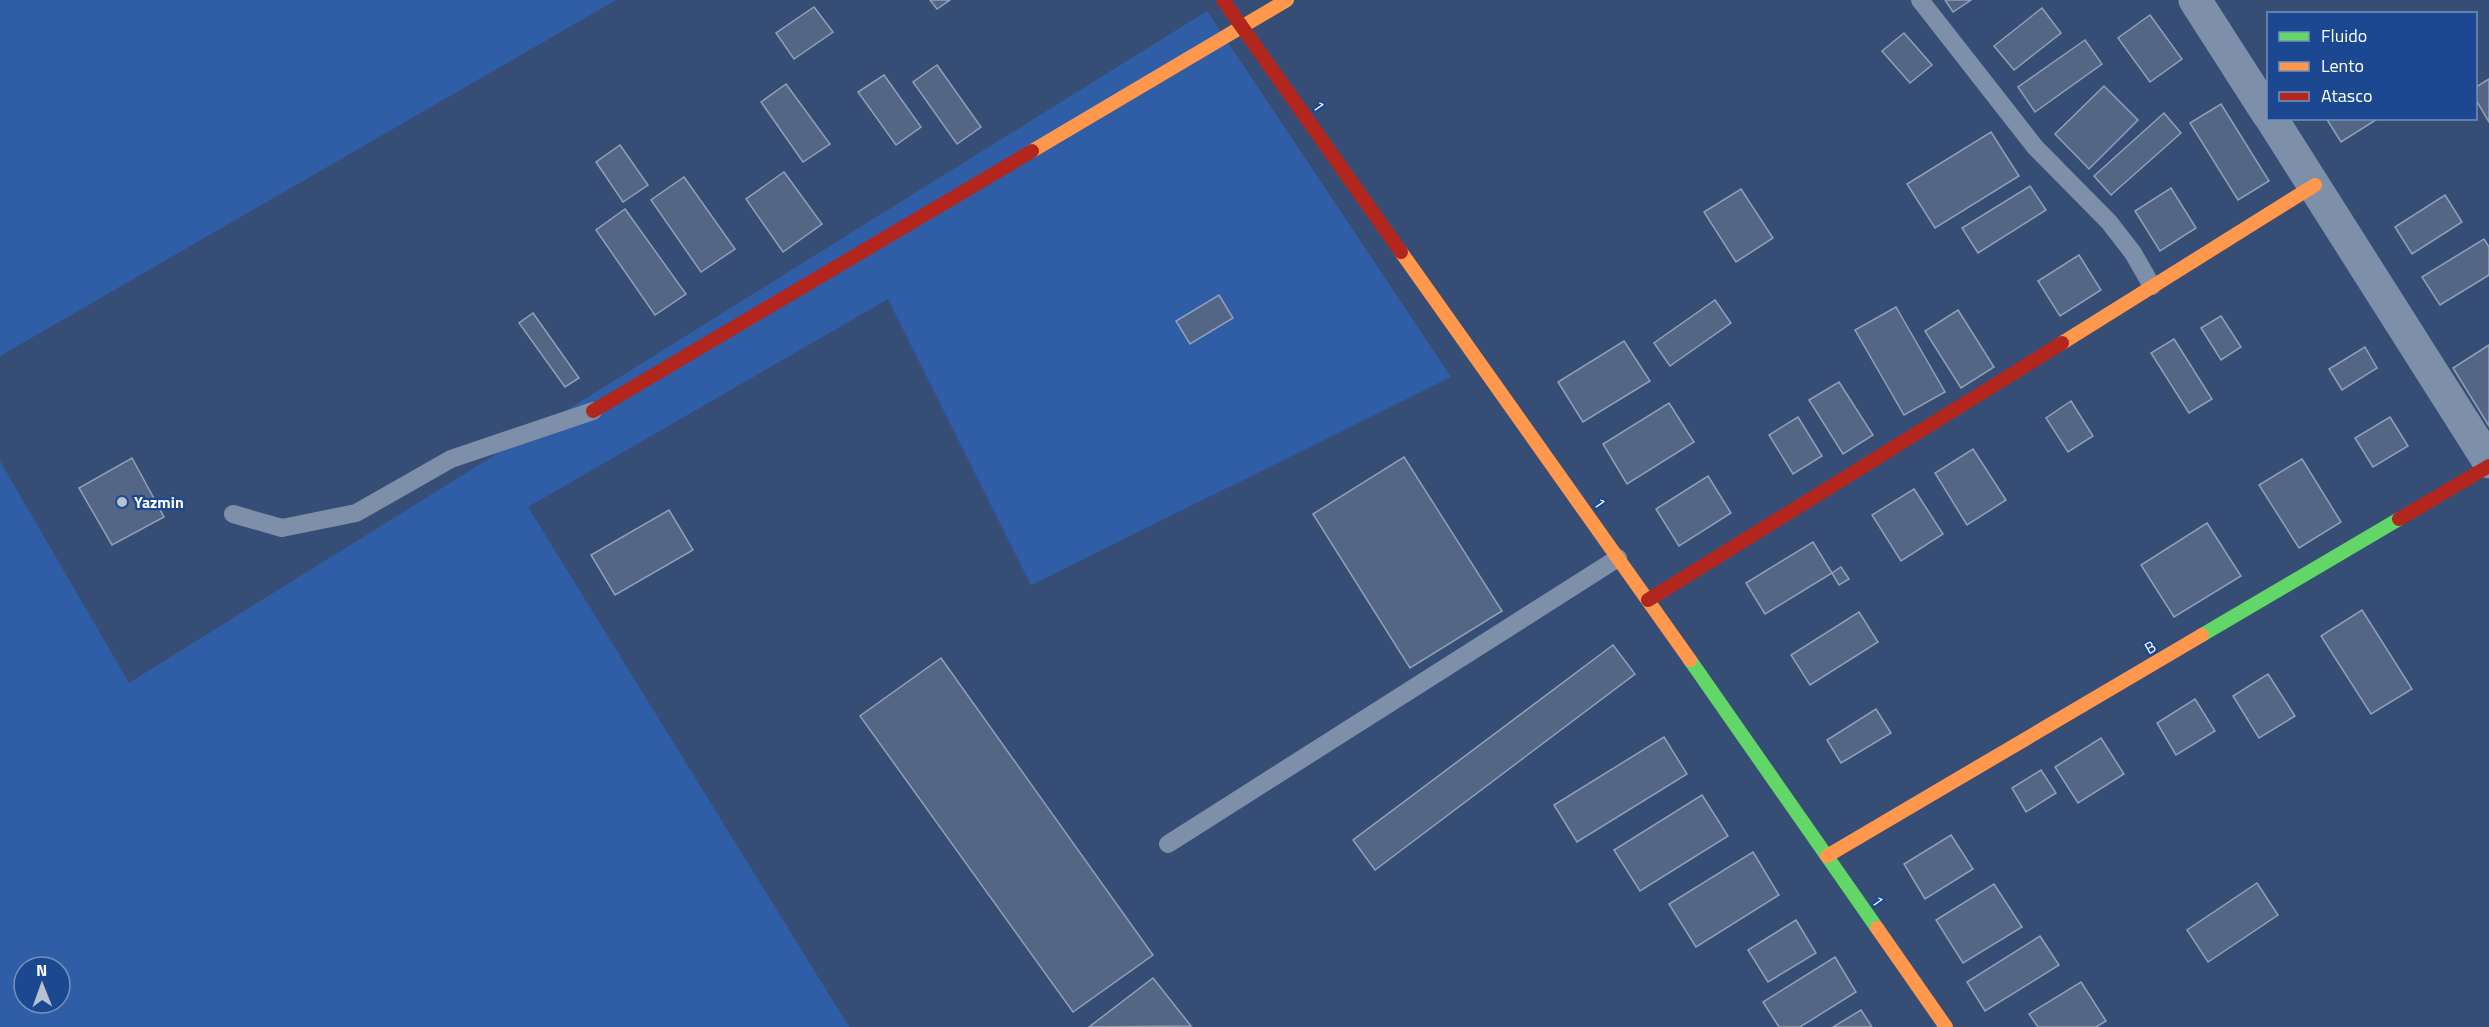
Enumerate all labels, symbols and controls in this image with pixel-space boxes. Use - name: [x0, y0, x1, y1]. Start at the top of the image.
- legend: [2267, 12, 2477, 120]
- text: Fluido: [2321, 22, 2367, 49]
- text: Lento: [2321, 52, 2364, 79]
- text: Atasco: [2321, 82, 2372, 109]
- street label: 1: [1307, 95, 1331, 117]
- place label: Yazmin: [134, 490, 184, 514]
- street label: 1: [1588, 492, 1612, 514]
- marker: Yazmin: [115, 495, 129, 509]
- street label: B: [2140, 634, 2160, 660]
- street label: 1: [1866, 890, 1890, 912]
- north arrow: [12, 955, 72, 1015]
- text: N: [36, 958, 47, 982]

